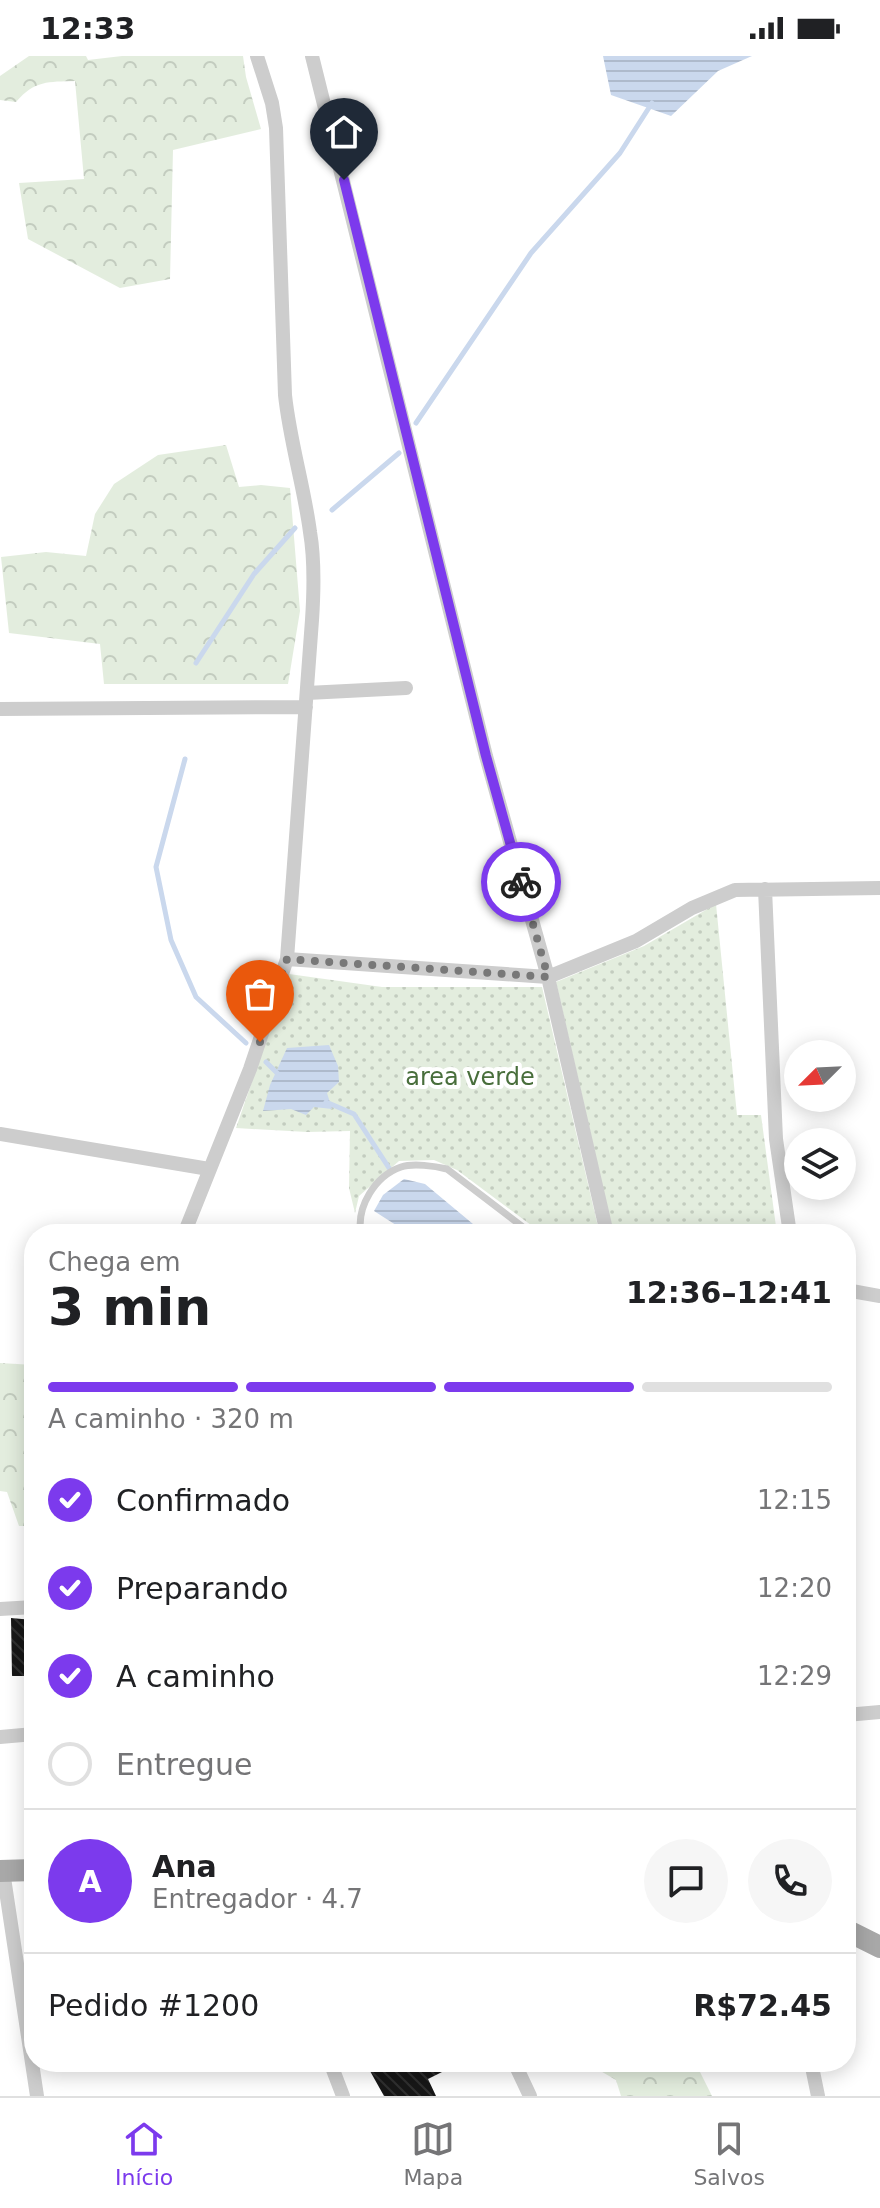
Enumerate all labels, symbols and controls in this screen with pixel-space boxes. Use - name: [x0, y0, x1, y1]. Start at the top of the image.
- text: 12:33: [40, 11, 136, 46]
- pin: [310, 98, 378, 180]
- icon: home: [322, 110, 366, 154]
- courier: [481, 842, 561, 922]
- icon: bike: [499, 860, 543, 904]
- pin: [226, 960, 294, 1042]
- icon: bag: [238, 972, 282, 1016]
- north arrow: [784, 1040, 856, 1112]
- map controls: [784, 1040, 856, 1200]
- park label: area verde: [405, 1063, 535, 1091]
- button: layers: [784, 1128, 856, 1200]
- text: Chega em: [48, 1247, 181, 1277]
- text: 12:36–12:41: [626, 1275, 832, 1310]
- text: 3 min: [48, 1277, 211, 1337]
- text: A caminho · 320 m: [48, 1404, 294, 1434]
- icon: check: [48, 1478, 92, 1522]
- text: Confirmado: [116, 1483, 290, 1518]
- text: 12:15: [757, 1485, 832, 1515]
- icon: check: [48, 1566, 92, 1610]
- text: Preparando: [116, 1571, 288, 1606]
- text: 12:20: [757, 1573, 832, 1603]
- icon: check: [48, 1654, 92, 1698]
- text: A caminho: [116, 1659, 275, 1694]
- text: 12:29: [757, 1661, 832, 1691]
- text: Entregue: [116, 1747, 252, 1782]
- button: chat: [644, 1839, 728, 1923]
- button: phone: [748, 1839, 832, 1923]
- text: Ana: [152, 1849, 217, 1884]
- text: A: [78, 1864, 102, 1899]
- text: Entregador · 4.7: [152, 1884, 363, 1914]
- text: Pedido #1200: [48, 1988, 259, 2023]
- text: R$72.45: [693, 1988, 832, 2023]
- tab: Início: [115, 2117, 173, 2190]
- tab: Mapa: [403, 2117, 463, 2190]
- tab: Salvos: [693, 2117, 765, 2190]

